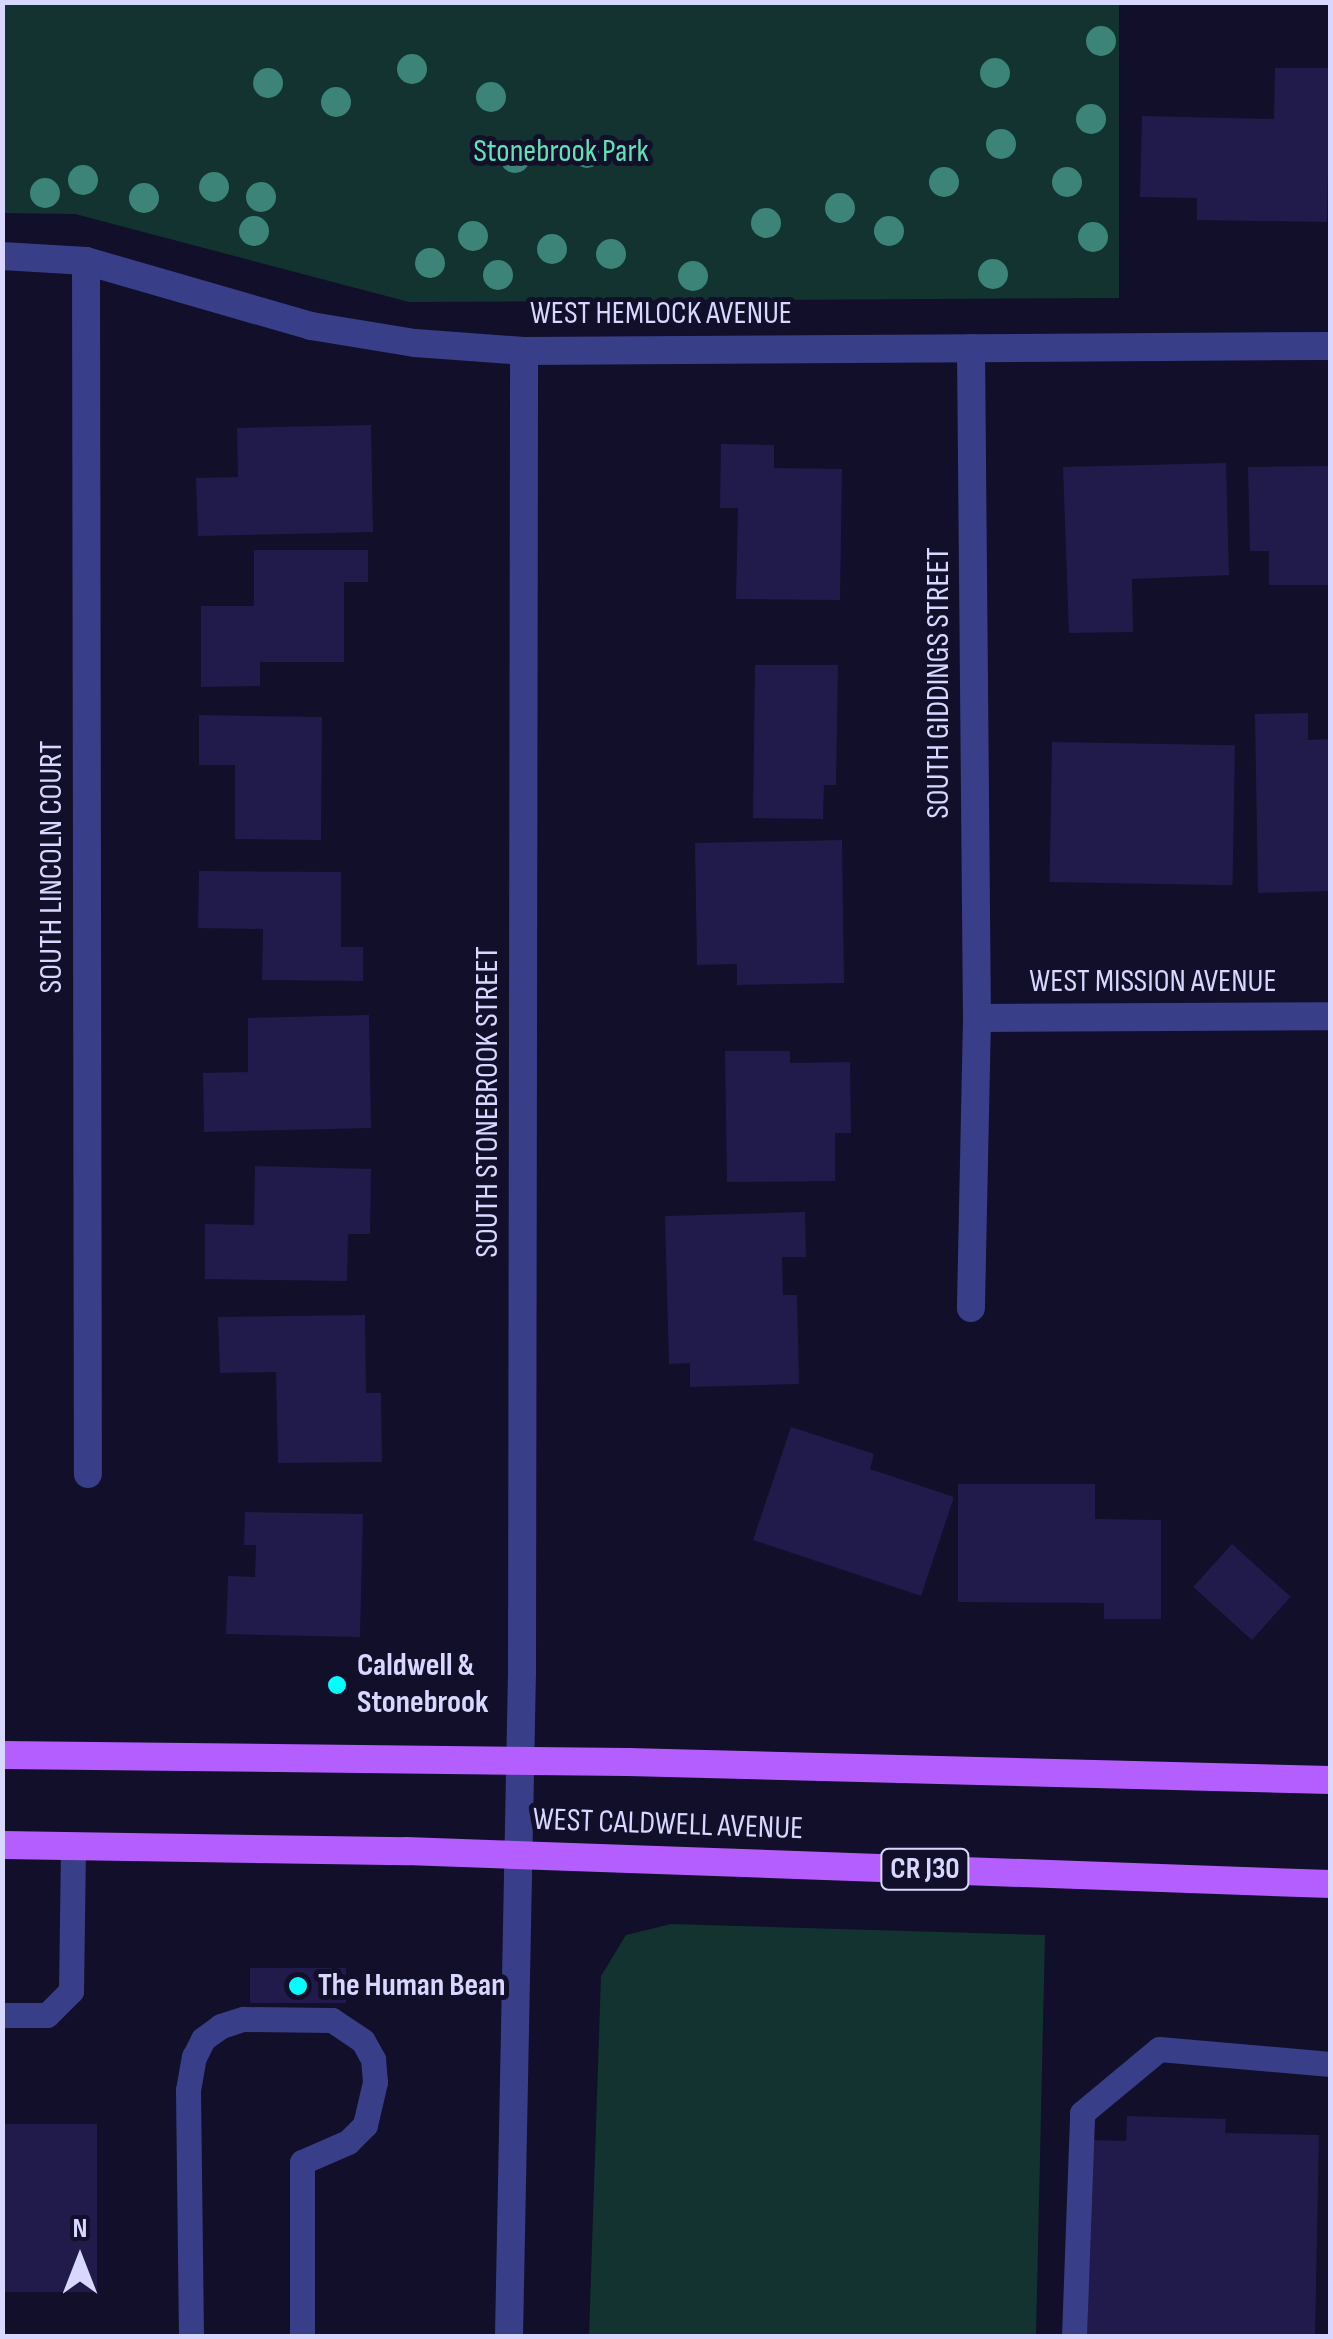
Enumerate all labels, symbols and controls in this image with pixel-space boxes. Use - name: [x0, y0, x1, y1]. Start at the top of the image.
- park label: Stonebrook Park: [473, 133, 649, 171]
- street label: WEST HEMLOCK AVENUE: [530, 295, 792, 333]
- street label: SOUTH GIDDINGS STREET: [920, 547, 958, 819]
- street label: SOUTH LINCOLN COURT: [33, 741, 71, 993]
- street label: SOUTH STONEBROOK STREET: [469, 946, 507, 1258]
- street label: WEST MISSION AVENUE: [1029, 963, 1277, 1001]
- place label: Caldwell & Stonebrook: [357, 1648, 489, 1723]
- marker: Caldwell & Stonebrook: [326, 1674, 348, 1696]
- street label: WEST CALDWELL AVENUE: [532, 1801, 804, 1849]
- road number: CR J30: [880, 1844, 970, 1894]
- place label: The Human Bean: [318, 1967, 505, 2005]
- marker: The Human Bean: [287, 1975, 309, 1997]
- north arrow: [30, 2209, 130, 2309]
- text: N: [73, 2212, 87, 2245]

